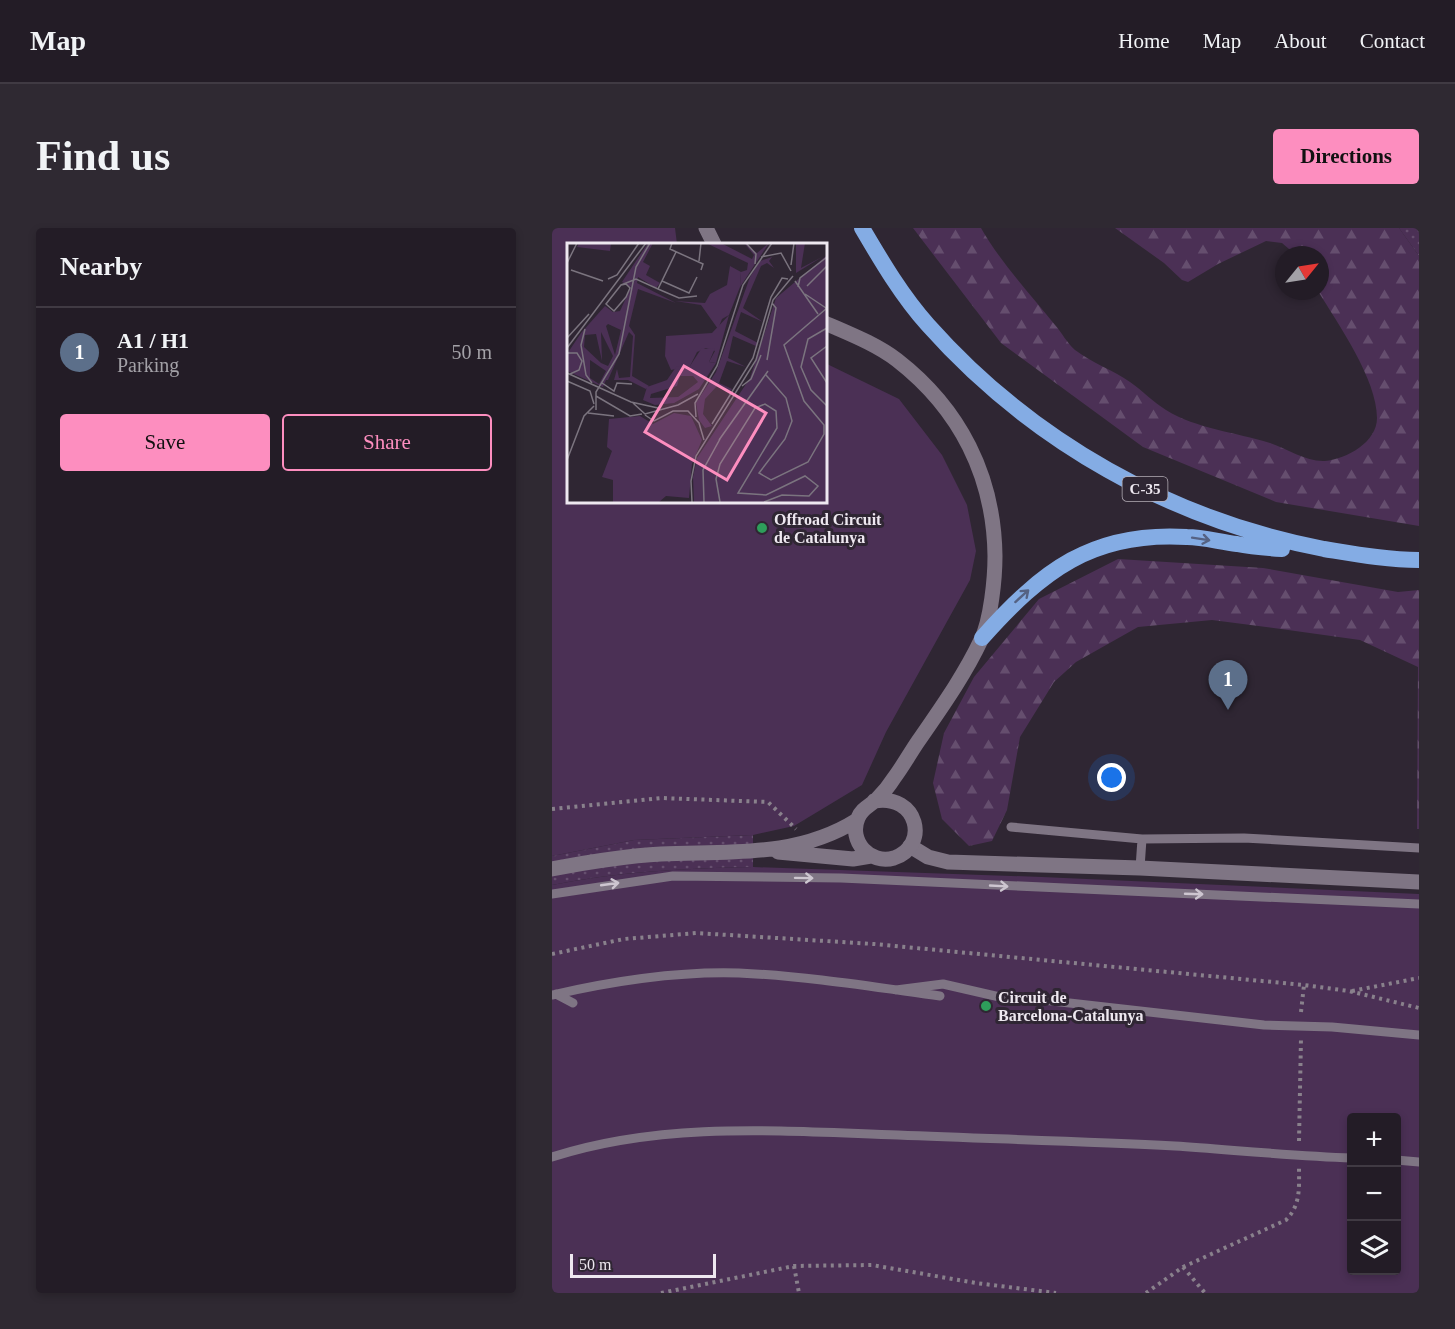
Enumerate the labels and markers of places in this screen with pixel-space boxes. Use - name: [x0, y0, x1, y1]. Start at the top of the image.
- place label: Offroad Circuit de Catalunya: [774, 511, 882, 547]
- marker: Offroad Circuit de Catalunya: [755, 521, 769, 535]
- pin: 1: [1208, 660, 1248, 710]
- place label: Circuit de Barcelona-Catalunya: [998, 989, 1143, 1025]
- marker: Circuit de Barcelona-Catalunya: [979, 999, 993, 1013]

